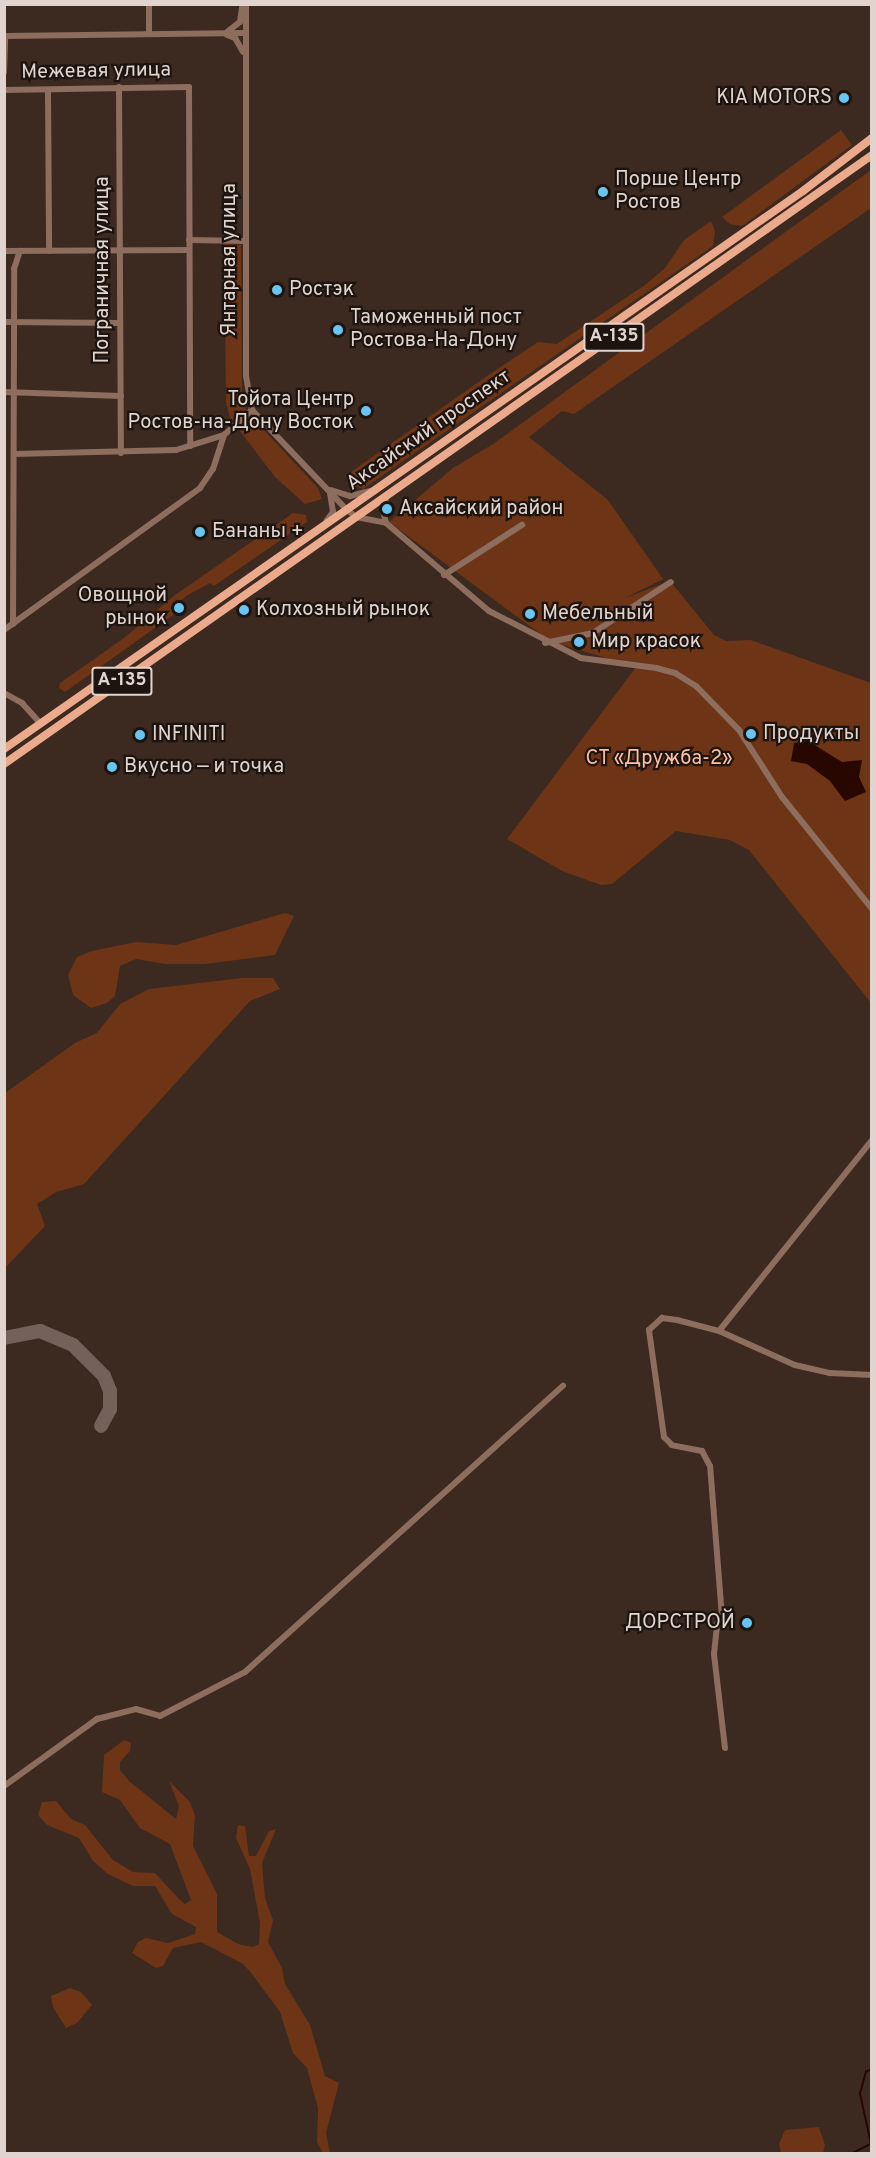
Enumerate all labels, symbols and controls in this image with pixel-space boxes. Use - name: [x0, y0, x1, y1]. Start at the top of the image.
- street label: Межевая улица: [21, 59, 171, 85]
- place label: KIA MOTORS: [715, 86, 832, 110]
- marker: KIA MOTORS: [837, 91, 851, 105]
- place label: Порше Центр Ростов: [615, 168, 741, 215]
- street label: Пограничная улица: [91, 176, 115, 364]
- street label: Янтарная улица: [218, 183, 242, 337]
- marker: Порше Центр Ростов: [596, 185, 610, 199]
- place label: Ростэк: [289, 278, 354, 302]
- marker: Ростэк: [270, 283, 284, 297]
- place label: Таможенный пост Ростова-На-Дону: [350, 306, 522, 353]
- road number: А-135: [582, 322, 646, 352]
- marker: Таможенный пост Ростова-На-Дону: [331, 323, 345, 337]
- street label: Аксайский проспект: [342, 365, 516, 497]
- place label: Тойота Центр Ростов-на-Дону Восток: [127, 388, 354, 435]
- marker: Тойота Центр Ростов-на-Дону Восток: [359, 404, 373, 418]
- place label: Аксайский район: [399, 497, 563, 521]
- marker: Аксайский район: [380, 502, 394, 516]
- place label: Бананы +: [212, 520, 304, 544]
- marker: Бананы +: [193, 525, 207, 539]
- place label: Овощной рынок: [78, 584, 167, 631]
- place label: Колхозный рынок: [256, 598, 430, 622]
- marker: Овощной рынок: [172, 601, 186, 615]
- place label: Мебельный: [542, 602, 653, 626]
- marker: Колхозный рынок: [237, 603, 251, 617]
- marker: Мебельный: [523, 607, 537, 621]
- place label: Мир красок: [591, 630, 701, 654]
- marker: Мир красок: [572, 635, 586, 649]
- road number: А-135: [90, 666, 154, 696]
- place label: Продукты: [763, 722, 859, 746]
- place label: INFINITI: [152, 723, 225, 747]
- marker: Продукты: [744, 727, 758, 741]
- marker: INFINITI: [133, 728, 147, 742]
- park label: СТ «Дружба-2»: [585, 747, 733, 771]
- place label: Вкусно — и точка: [124, 755, 284, 779]
- marker: Вкусно — и точка: [105, 760, 119, 774]
- place label: ДОРСТРОЙ: [625, 1611, 735, 1635]
- marker: ДОРСТРОЙ: [740, 1616, 754, 1630]

